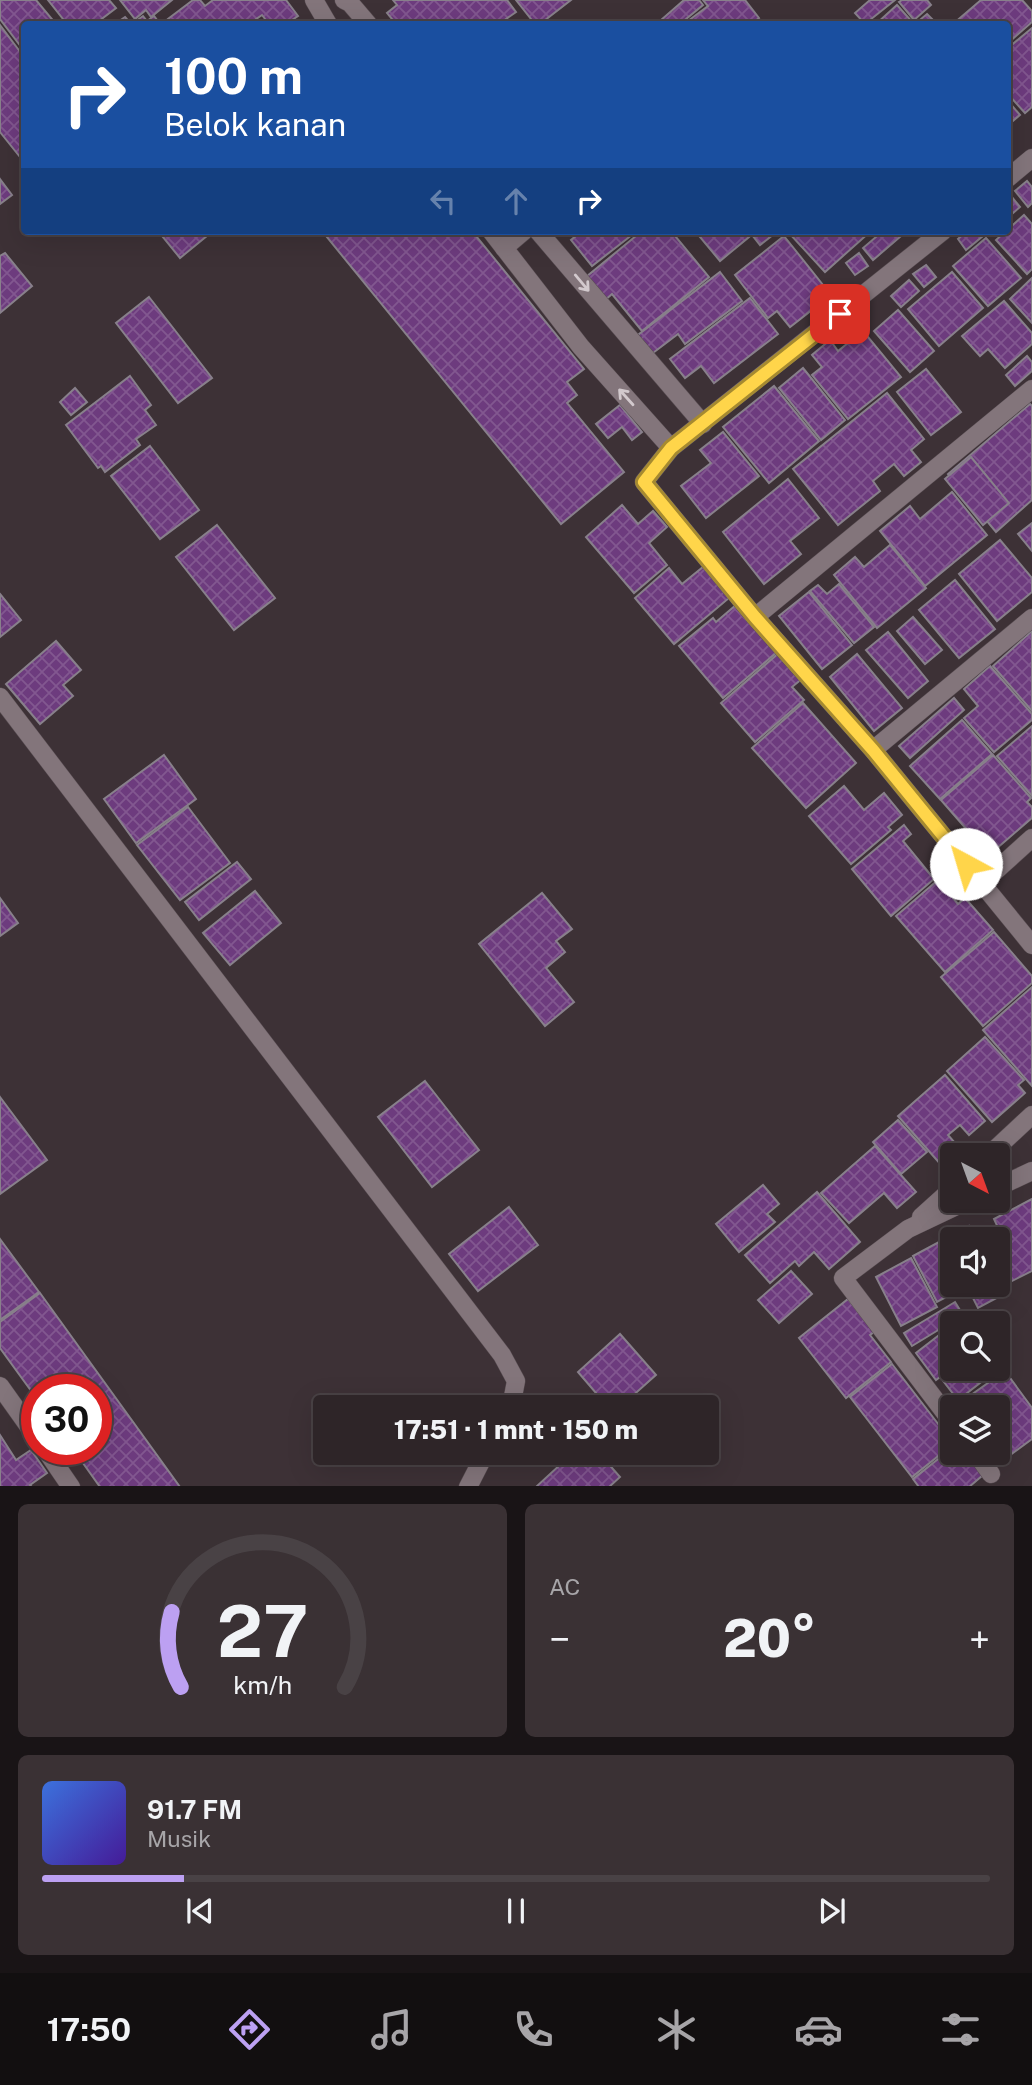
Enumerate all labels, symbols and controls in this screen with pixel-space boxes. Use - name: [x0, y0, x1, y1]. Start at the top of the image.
- text: 100 m: [164, 47, 303, 105]
- icon: right: [49, 49, 140, 140]
- text: Belok kanan: [164, 106, 346, 143]
- icon: left: [424, 182, 462, 220]
- icon: ahead: [497, 182, 535, 220]
- icon: right: [570, 182, 608, 220]
- one-way arrow: [574, 274, 590, 292]
- pin: [810, 284, 870, 344]
- icon: arrive: [821, 295, 859, 333]
- one-way arrow: [618, 388, 634, 406]
- position arrow: [929, 827, 1003, 901]
- north arrow: [940, 1143, 1010, 1213]
- map controls: [940, 1143, 1010, 1465]
- button: sound: [940, 1227, 1010, 1297]
- button: search: [940, 1311, 1010, 1381]
- speed limit sign: 30: [21, 1374, 112, 1465]
- button: layers: [940, 1395, 1010, 1465]
- text: 17:51 · 1 mnt · 150 m: [394, 1414, 638, 1445]
- text: AC: [549, 1573, 580, 1600]
- text: 27: [217, 1588, 308, 1673]
- text: 20°: [723, 1608, 816, 1669]
- text: −: [549, 1617, 570, 1662]
- text: +: [969, 1617, 990, 1662]
- text: km/h: [233, 1669, 292, 1699]
- text: 91.7 FM: [147, 1794, 242, 1825]
- text: Musik: [147, 1825, 211, 1852]
- icon: previous: [181, 1892, 219, 1930]
- icon: pause: [497, 1892, 535, 1930]
- icon: next: [813, 1892, 851, 1930]
- icon: directions: [225, 2005, 274, 2054]
- icon: music: [367, 2005, 416, 2054]
- icon: phone: [509, 2005, 558, 2054]
- icon: climate: [652, 2005, 701, 2054]
- icon: car: [794, 2005, 843, 2054]
- icon: filters: [936, 2005, 985, 2054]
- text: 17:50: [47, 2011, 131, 2048]

